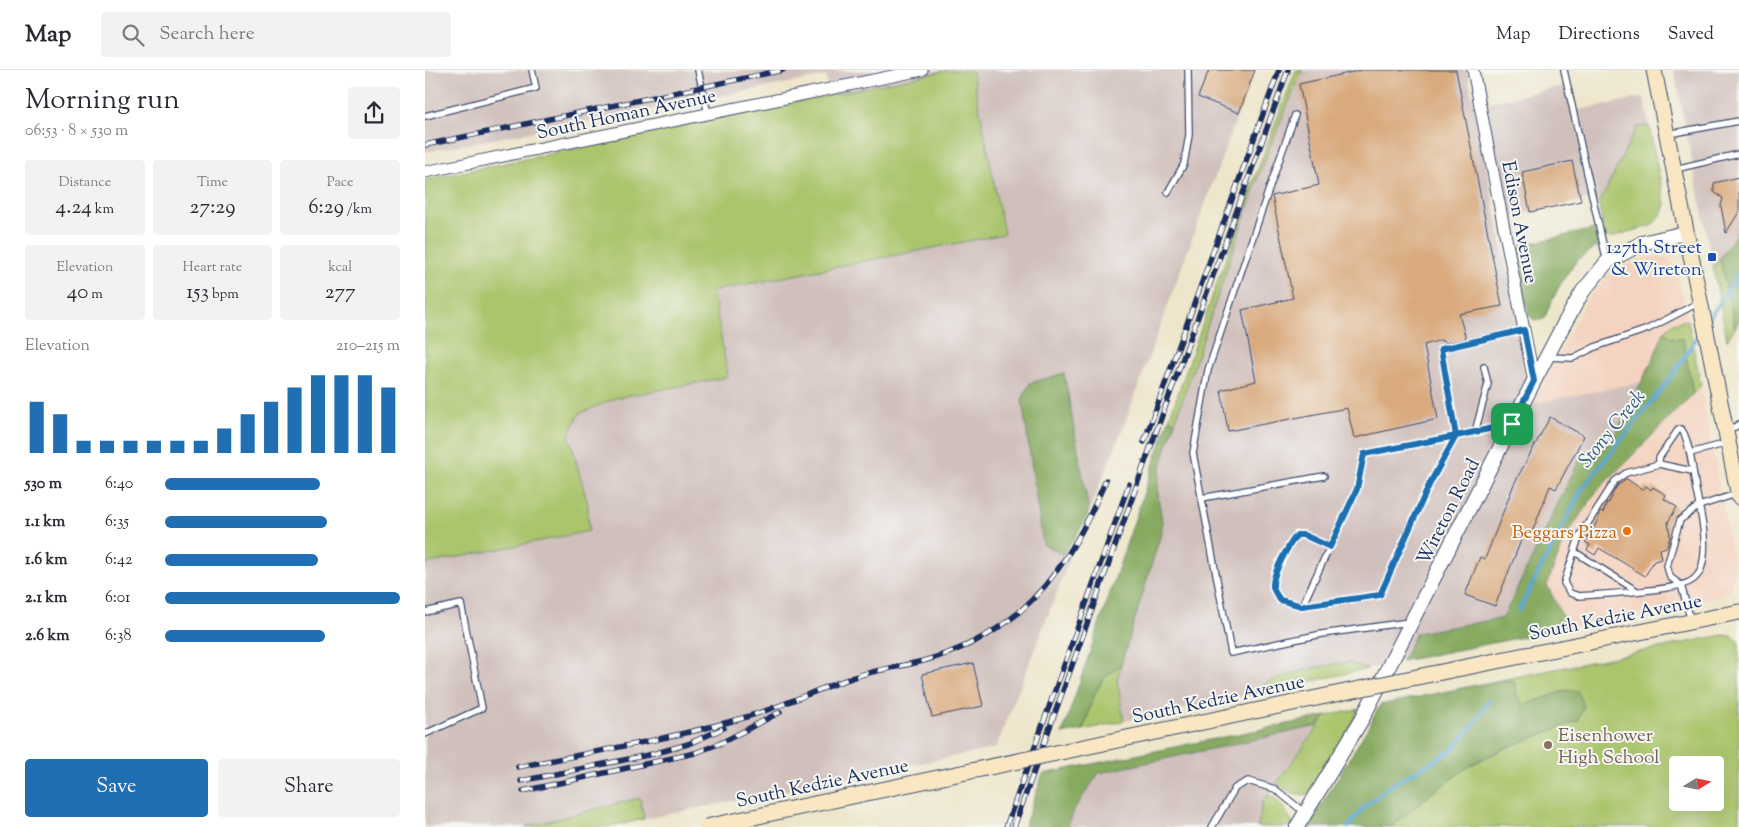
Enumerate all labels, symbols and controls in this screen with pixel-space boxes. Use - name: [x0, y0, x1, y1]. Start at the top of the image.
- search box: [101, 12, 451, 57]
- text: Map: [25, 18, 71, 52]
- icon: search: [119, 21, 147, 49]
- text: Search here: [159, 21, 255, 48]
- text: Map: [1496, 22, 1531, 48]
- text: Directions: [1559, 22, 1640, 48]
- text: Saved: [1668, 22, 1714, 48]
- text: Morning run: [25, 81, 180, 121]
- street label: South Homan Avenue: [534, 83, 719, 148]
- button: share: [348, 87, 400, 139]
- text: 06:53 · 8 × 530 m: [25, 120, 128, 143]
- street label: Edison Avenue: [1493, 159, 1544, 286]
- text: Distance: [58, 173, 111, 193]
- text: Time: [197, 173, 228, 193]
- text: Pace: [327, 173, 354, 193]
- text: 4.24: [56, 193, 92, 223]
- text: 27:29: [190, 193, 235, 223]
- text: 6:29: [308, 193, 344, 223]
- text: km: [92, 200, 114, 220]
- text: /km: [344, 200, 372, 220]
- place label: 127th Street & Wireton: [1606, 235, 1702, 284]
- marker: 127th Street & Wireton: [1706, 251, 1718, 263]
- text: Elevation: [56, 258, 113, 278]
- text: Heart rate: [183, 258, 242, 278]
- text: kcal: [328, 258, 352, 278]
- text: 40: [67, 278, 88, 308]
- text: 153: [186, 278, 209, 308]
- text: 277: [325, 278, 356, 308]
- text: m: [88, 285, 103, 305]
- text: bpm: [209, 285, 239, 305]
- text: Elevation: [25, 335, 90, 358]
- text: 210–215 m: [336, 335, 400, 358]
- water label: Stony Creek: [1572, 384, 1654, 475]
- pin: [1491, 403, 1533, 445]
- icon: arrive: [1498, 410, 1526, 438]
- street label: Wireton Road: [1411, 454, 1488, 570]
- text: 530 m: [25, 473, 62, 496]
- text: 6:40: [105, 473, 133, 496]
- text: 1.1 km: [25, 511, 65, 534]
- text: 6:35: [105, 511, 129, 534]
- place label: Beggars Pizza: [1512, 520, 1617, 547]
- marker: Beggars Pizza: [1621, 525, 1633, 537]
- text: 1.6 km: [25, 549, 67, 572]
- text: 6:42: [105, 549, 133, 572]
- text: 2.1 km: [25, 587, 67, 610]
- text: 6:01: [105, 587, 131, 610]
- street label: South Kedzie Avenue: [1527, 588, 1704, 648]
- text: 2.6 km: [25, 625, 70, 648]
- text: 6:38: [105, 625, 131, 648]
- street label: South Kedzie Avenue: [1130, 669, 1307, 732]
- place label: Eisenhower High School: [1558, 723, 1660, 772]
- marker: Eisenhower High School: [1542, 739, 1554, 751]
- street label: South Kedzie Avenue: [734, 753, 911, 816]
- north arrow: [1669, 756, 1724, 811]
- map controls: [1669, 756, 1724, 811]
- button: Save: [25, 759, 208, 817]
- button: Share: [218, 759, 400, 817]

